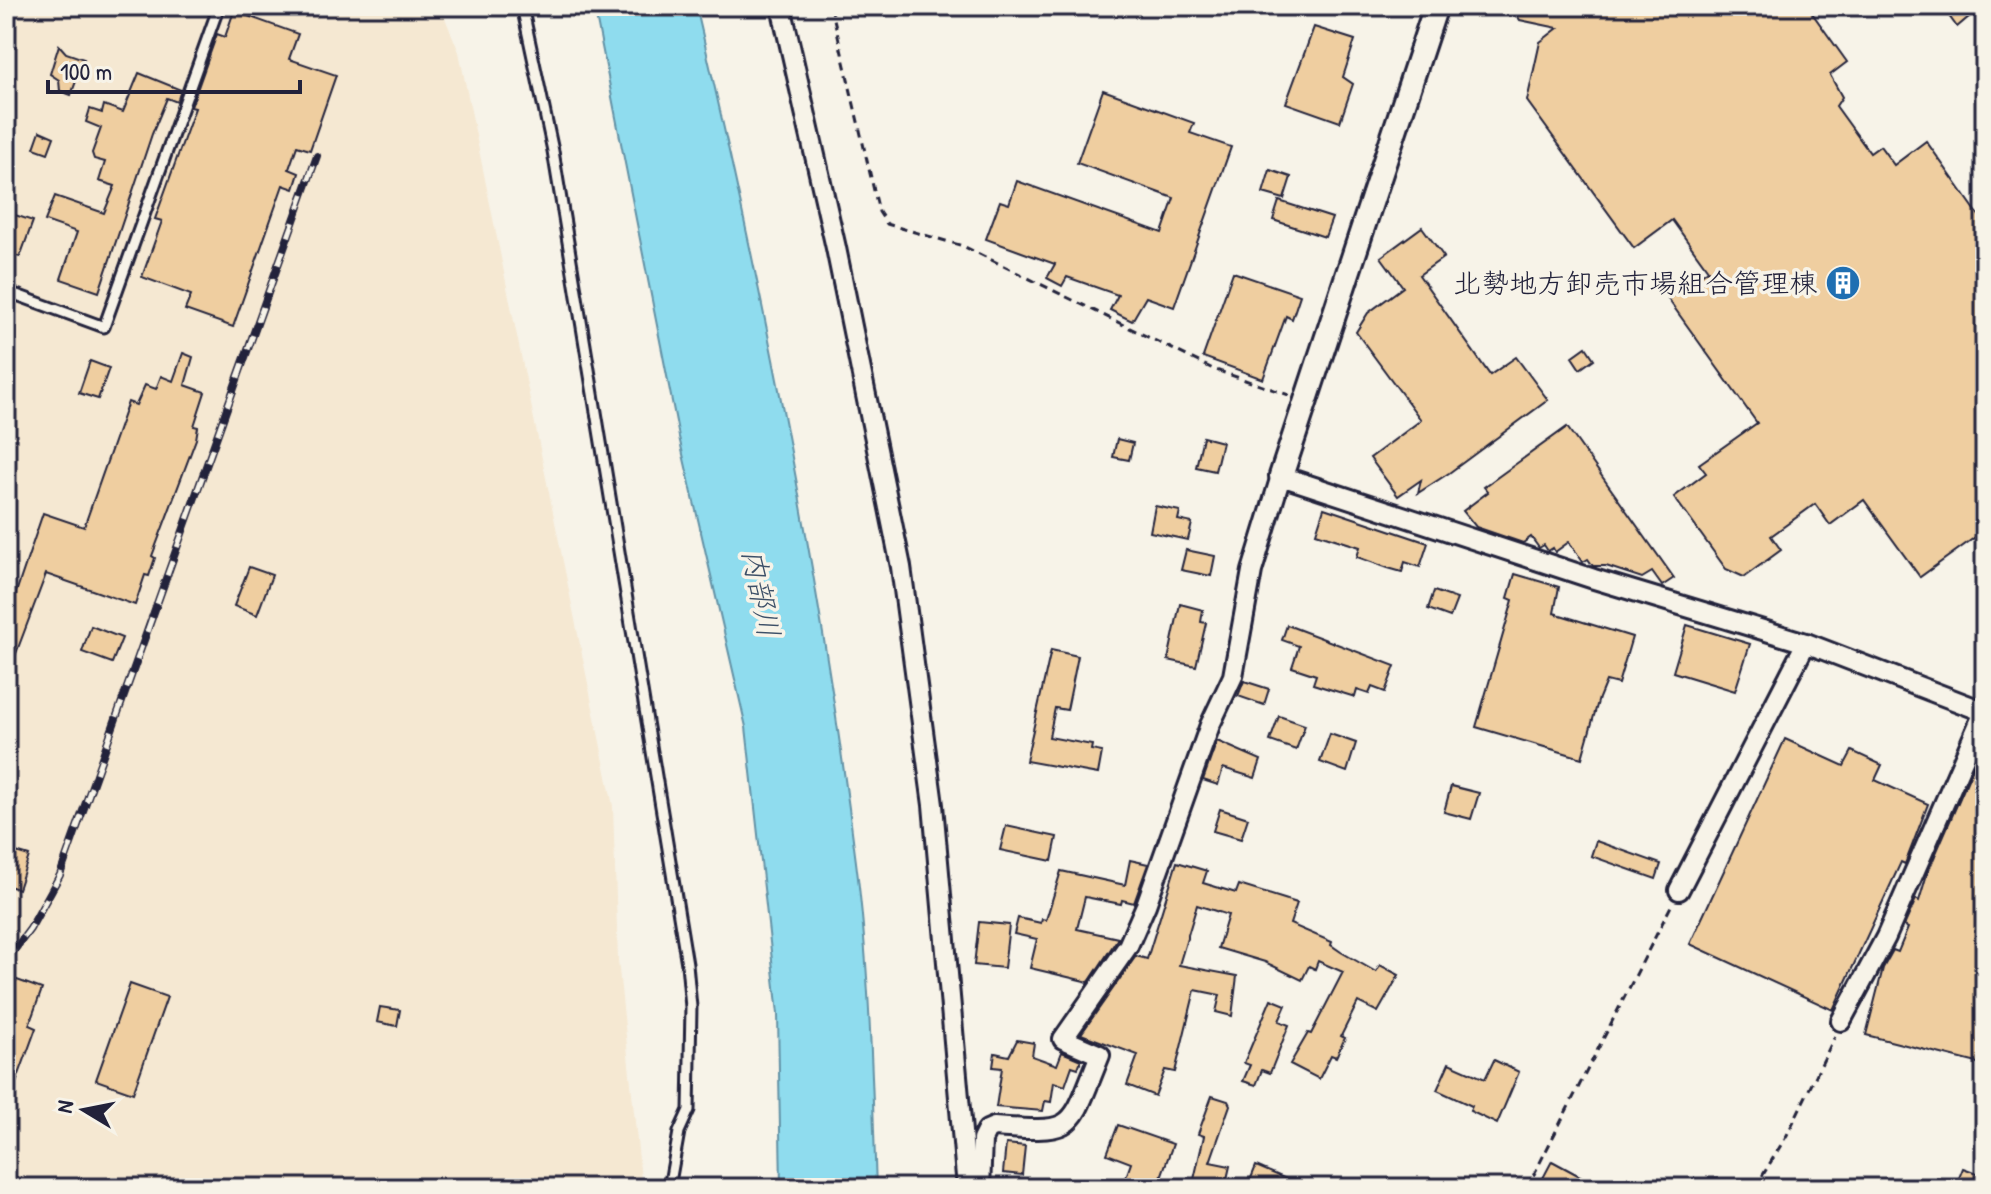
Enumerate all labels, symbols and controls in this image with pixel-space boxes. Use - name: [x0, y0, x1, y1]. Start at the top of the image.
- scale bar: [48, 44, 300, 94]
- text: 100 m: [60, 55, 112, 87]
- place label: 北勢地方卸売市場組合管理棟: [1453, 264, 1817, 302]
- building icon: 北勢地方卸売市場組合管理棟: [1824, 264, 1862, 302]
- water label: 内部川: [734, 545, 790, 641]
- north arrow: [44, 1070, 124, 1150]
- text: N: [49, 1098, 80, 1115]

